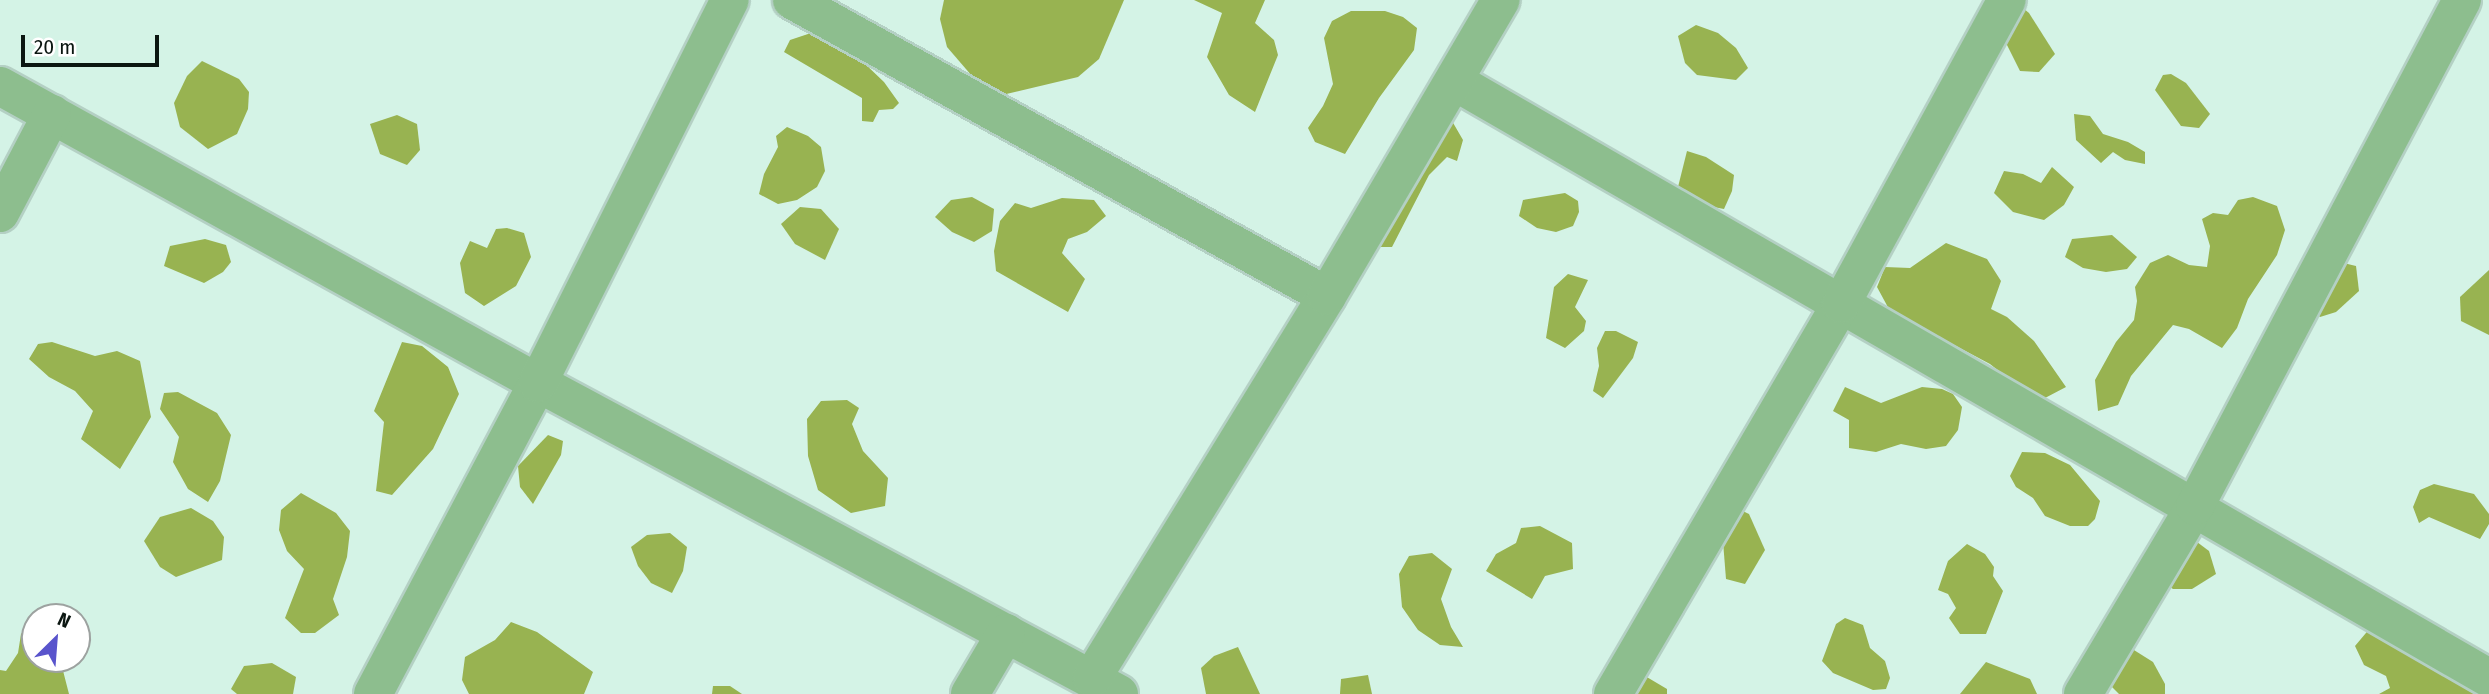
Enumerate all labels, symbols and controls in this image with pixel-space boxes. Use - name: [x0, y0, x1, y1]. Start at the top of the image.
- scale bar: [24, 21, 163, 65]
- text: 20 m: [34, 34, 75, 60]
- north arrow: [21, 603, 91, 673]
- text: N: [54, 607, 74, 633]

